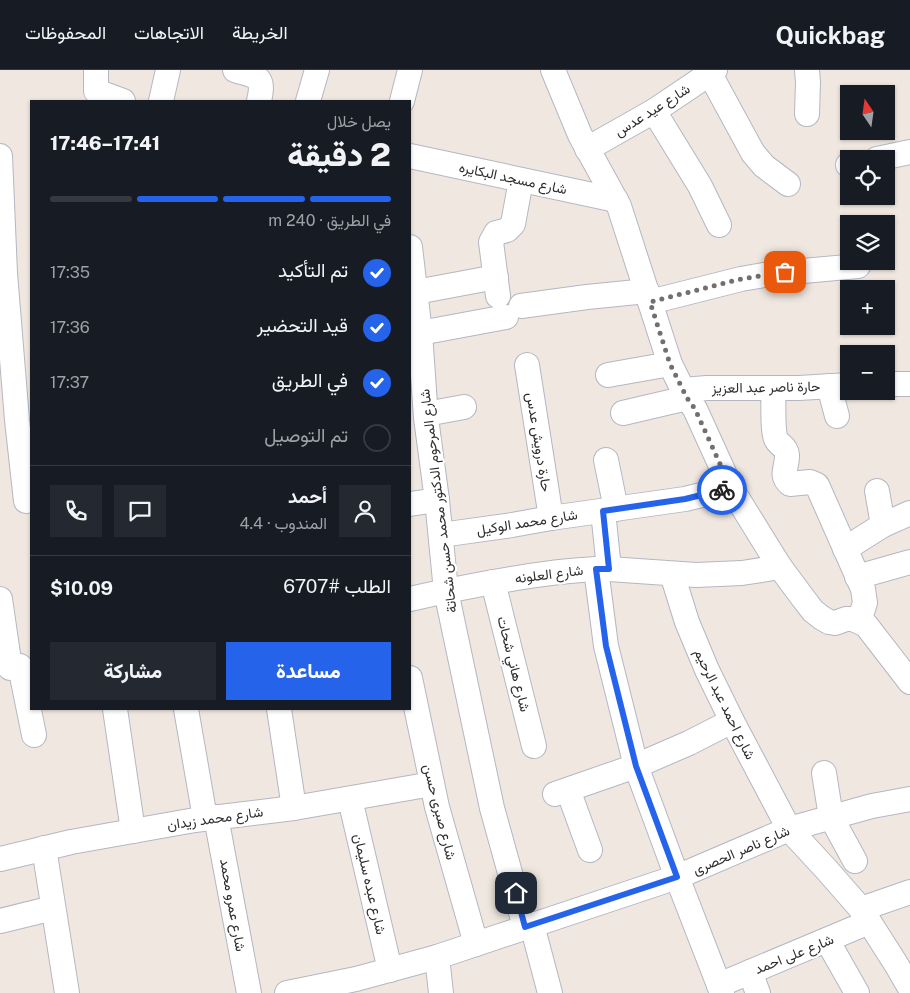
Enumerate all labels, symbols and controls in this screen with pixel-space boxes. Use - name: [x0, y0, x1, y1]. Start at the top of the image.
- text: Quickbag: [776, 21, 885, 49]
- text: المحفوظات: [25, 22, 106, 43]
- text: الاتجاهات: [134, 22, 204, 43]
- text: الخريطة: [232, 22, 288, 43]
- street label: شارع عيد عدس: [611, 80, 694, 142]
- north arrow: [840, 85, 895, 140]
- map controls: [840, 85, 895, 400]
- text: يصل خلال: [327, 112, 391, 131]
- text: 17:41–17:46: [50, 132, 160, 154]
- text: 2 دقيقة: [287, 136, 391, 173]
- button: locate: [840, 150, 895, 205]
- street label: شارع مسجد البكايره: [457, 159, 568, 200]
- text: في الطريق · 240 m: [268, 211, 391, 230]
- button: layers: [840, 215, 895, 270]
- pin: [764, 251, 806, 293]
- icon: bag: [771, 258, 799, 286]
- text: تم التأكيد: [278, 259, 348, 281]
- icon: check: [363, 259, 391, 287]
- text: 17:35: [50, 263, 90, 282]
- button: +: [840, 280, 895, 335]
- text: قيد التحضير: [257, 314, 348, 336]
- icon: check: [363, 314, 391, 342]
- text: 17:36: [50, 318, 90, 337]
- button: −: [840, 345, 895, 400]
- text: في الطريق: [272, 369, 348, 391]
- icon: check: [363, 369, 391, 397]
- text: 17:37: [50, 373, 89, 392]
- street label: حارة ناصر عبد العزيز: [710, 378, 821, 397]
- street label: شارع المرحوم الدكتور محمد حسن شحاتة: [416, 388, 463, 614]
- street label: حارة درويش عدس: [522, 391, 555, 493]
- text: تم التوصيل: [264, 424, 348, 446]
- courier: [697, 465, 747, 515]
- icon: bike: [708, 476, 736, 504]
- button: phone: [50, 485, 102, 537]
- button: chat: [114, 485, 166, 537]
- text: أحمد: [288, 485, 327, 507]
- button: person: [339, 485, 391, 537]
- street label: شارع محمد الوكيل: [475, 506, 579, 541]
- text: المندوب · 4.4: [240, 514, 327, 533]
- street label: شارع العلونه: [514, 562, 584, 589]
- text: الطلب #6707: [283, 575, 391, 597]
- text: $10.09: [50, 577, 113, 599]
- street label: شارع هاني شحات: [491, 615, 534, 714]
- button: مشاركة: [50, 642, 216, 700]
- button: مساعدة: [226, 642, 391, 700]
- street label: شارع احمد عبد الرحيم: [689, 646, 759, 763]
- street label: شارع صبرى حسن: [417, 762, 460, 862]
- street label: شارع محمد زيدان: [166, 803, 264, 836]
- street label: شارع ناصر الحصرى: [690, 822, 793, 880]
- street label: شارع عبده سليمان: [348, 832, 389, 937]
- street label: شارع عمرو محمد: [214, 857, 249, 953]
- pin: [495, 872, 537, 914]
- icon: home: [502, 879, 530, 907]
- street label: شارع على احمد: [752, 931, 837, 980]

